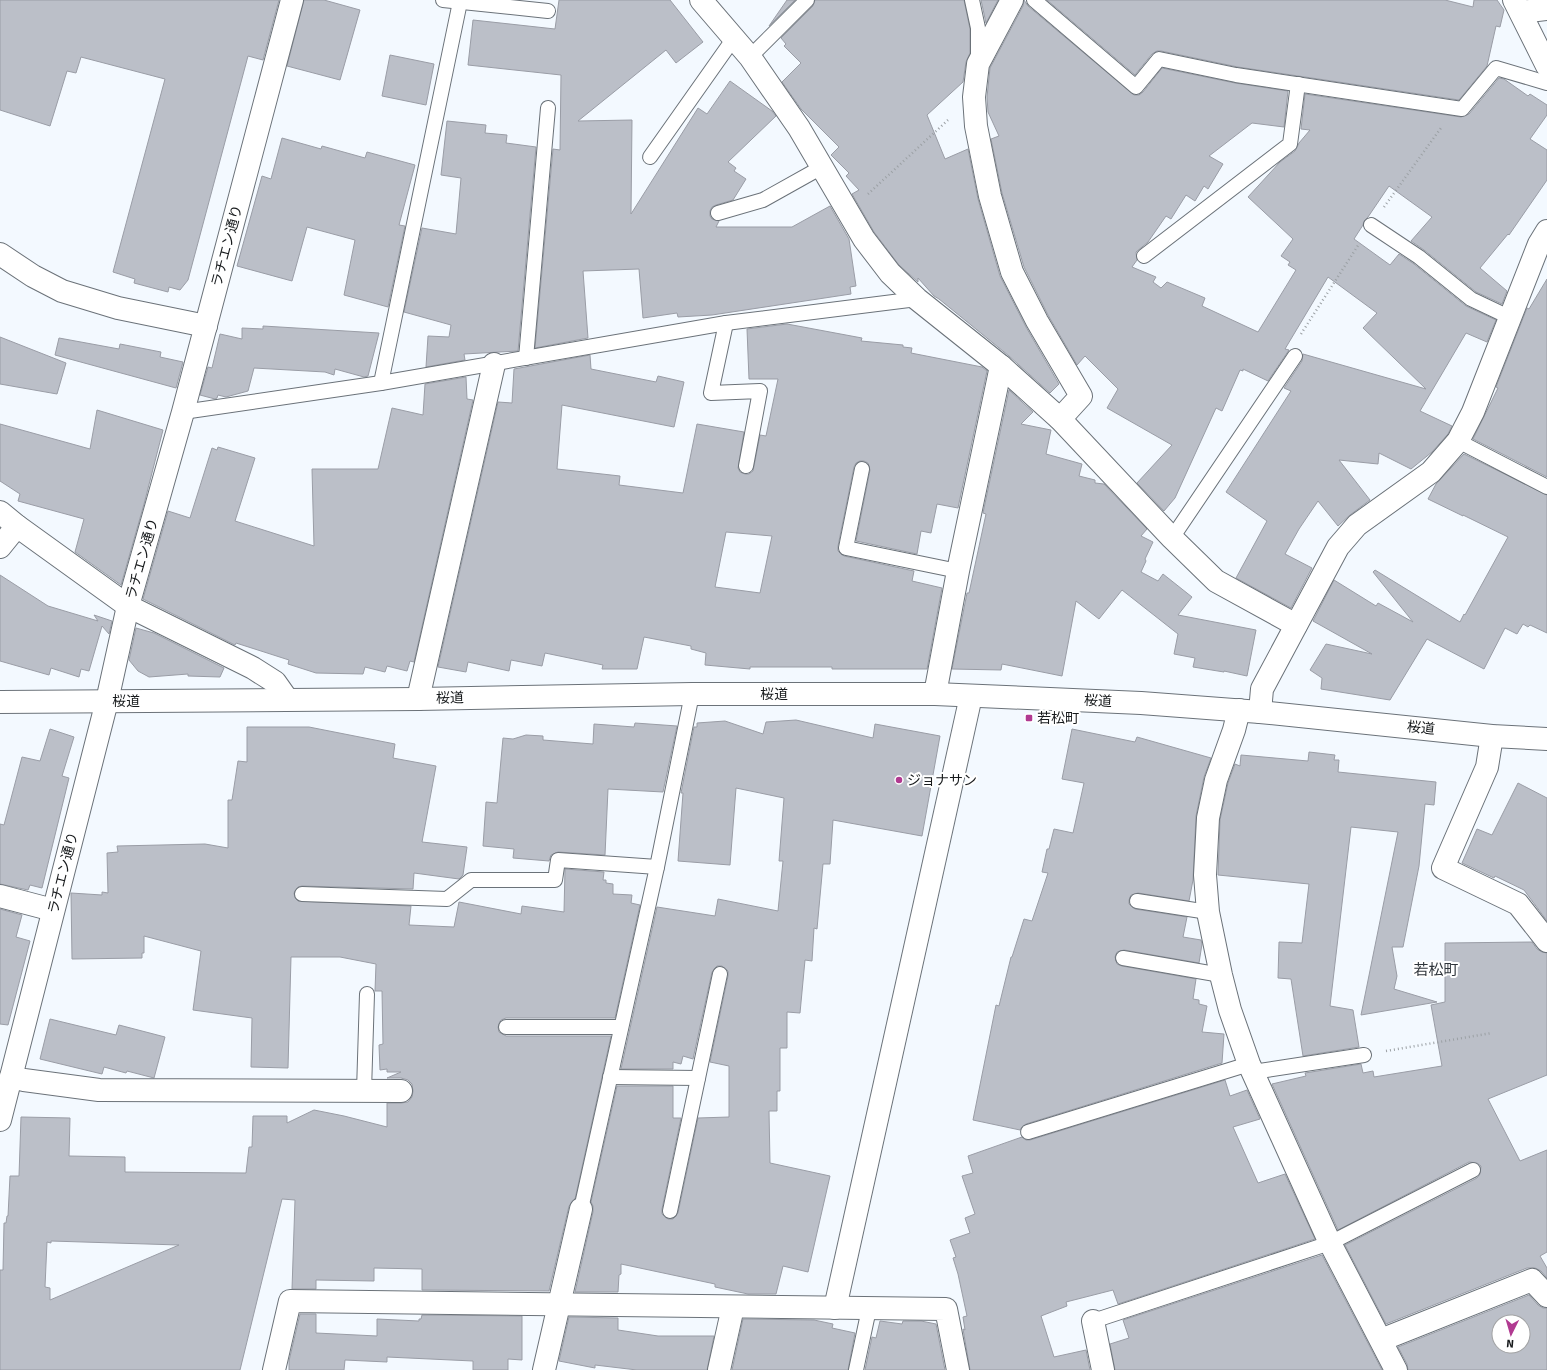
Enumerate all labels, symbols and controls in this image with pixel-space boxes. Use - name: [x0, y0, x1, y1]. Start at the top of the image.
- street label: ラチエン通り: [208, 203, 246, 289]
- street label: ラチエン通り: [122, 516, 162, 602]
- street label: 桜道: [760, 686, 788, 703]
- street label: 桜道: [436, 689, 464, 707]
- street label: 桜道: [1084, 692, 1112, 710]
- street label: 桜道: [112, 693, 140, 710]
- place label: 若松町: [1037, 710, 1079, 727]
- marker: 若松町: [1024, 713, 1034, 723]
- street label: 桜道: [1406, 718, 1436, 738]
- place label: ジョナサン: [907, 772, 977, 789]
- marker: ジョナサン: [894, 775, 904, 785]
- street label: ラチエン通り: [45, 830, 81, 916]
- district label: 若松町: [1413, 961, 1459, 979]
- north arrow: [1491, 1314, 1531, 1354]
- text: N: [1506, 1337, 1515, 1350]

